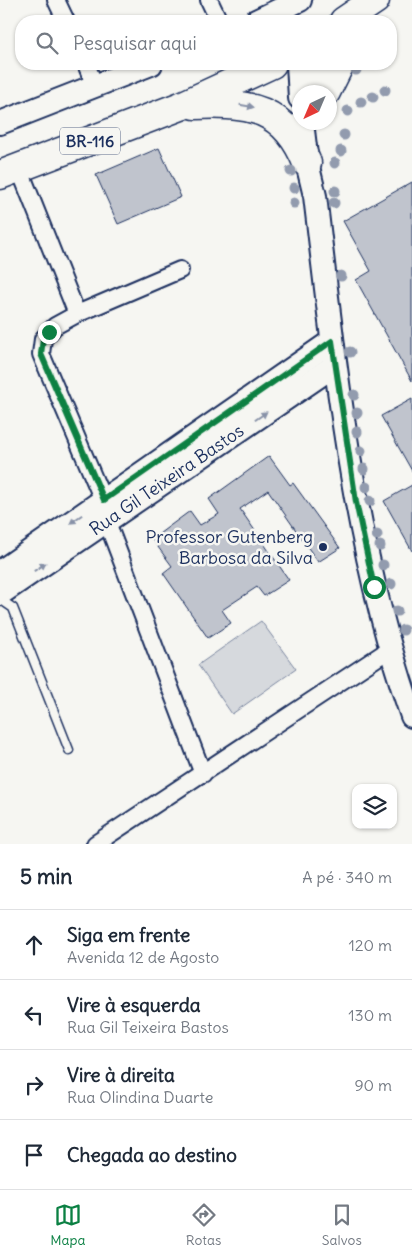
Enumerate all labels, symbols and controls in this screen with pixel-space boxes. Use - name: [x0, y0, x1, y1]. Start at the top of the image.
- search box: [15, 15, 397, 70]
- icon: search: [33, 29, 61, 57]
- text: Pesquisar aqui: [73, 31, 197, 55]
- north arrow: [292, 85, 337, 130]
- one-way arrow: [239, 103, 255, 111]
- road number: BR-116: [60, 128, 120, 154]
- route end: [38, 321, 61, 344]
- one-way arrow: [255, 411, 268, 421]
- street label: Rua Gil Teixeira Bastos: [85, 419, 248, 540]
- one-way arrow: [69, 514, 83, 524]
- place label: Professor Gutenberg Barbosa da Silva: [145, 525, 313, 569]
- marker: Professor Gutenberg Barbosa da Silva: [317, 541, 329, 553]
- one-way arrow: [34, 562, 47, 572]
- route start: [363, 576, 386, 599]
- map controls: [352, 784, 397, 829]
- button: layers: [352, 784, 397, 829]
- text: 5 min: [20, 863, 72, 890]
- text: A pé · 340 m: [302, 867, 392, 887]
- text: Siga em frente: [67, 923, 190, 947]
- icon: ahead: [20, 931, 48, 959]
- text: 120 m: [349, 935, 392, 955]
- text: Avenida 12 de Agosto: [67, 947, 219, 967]
- text: Vire à esquerda: [67, 993, 201, 1017]
- icon: left: [20, 1001, 48, 1029]
- text: 130 m: [348, 1005, 392, 1025]
- text: Rua Gil Teixeira Bastos: [67, 1017, 229, 1037]
- text: Vire à direita: [67, 1063, 175, 1087]
- icon: right: [20, 1071, 48, 1099]
- text: 90 m: [354, 1075, 392, 1095]
- text: Rua Olindina Duarte: [67, 1087, 213, 1107]
- icon: arrive: [20, 1141, 48, 1169]
- text: Chegada ao destino: [67, 1143, 237, 1167]
- tab: Mapa: [50, 1201, 85, 1249]
- tab: Rotas: [186, 1201, 221, 1249]
- tab: Salvos: [322, 1201, 362, 1249]

